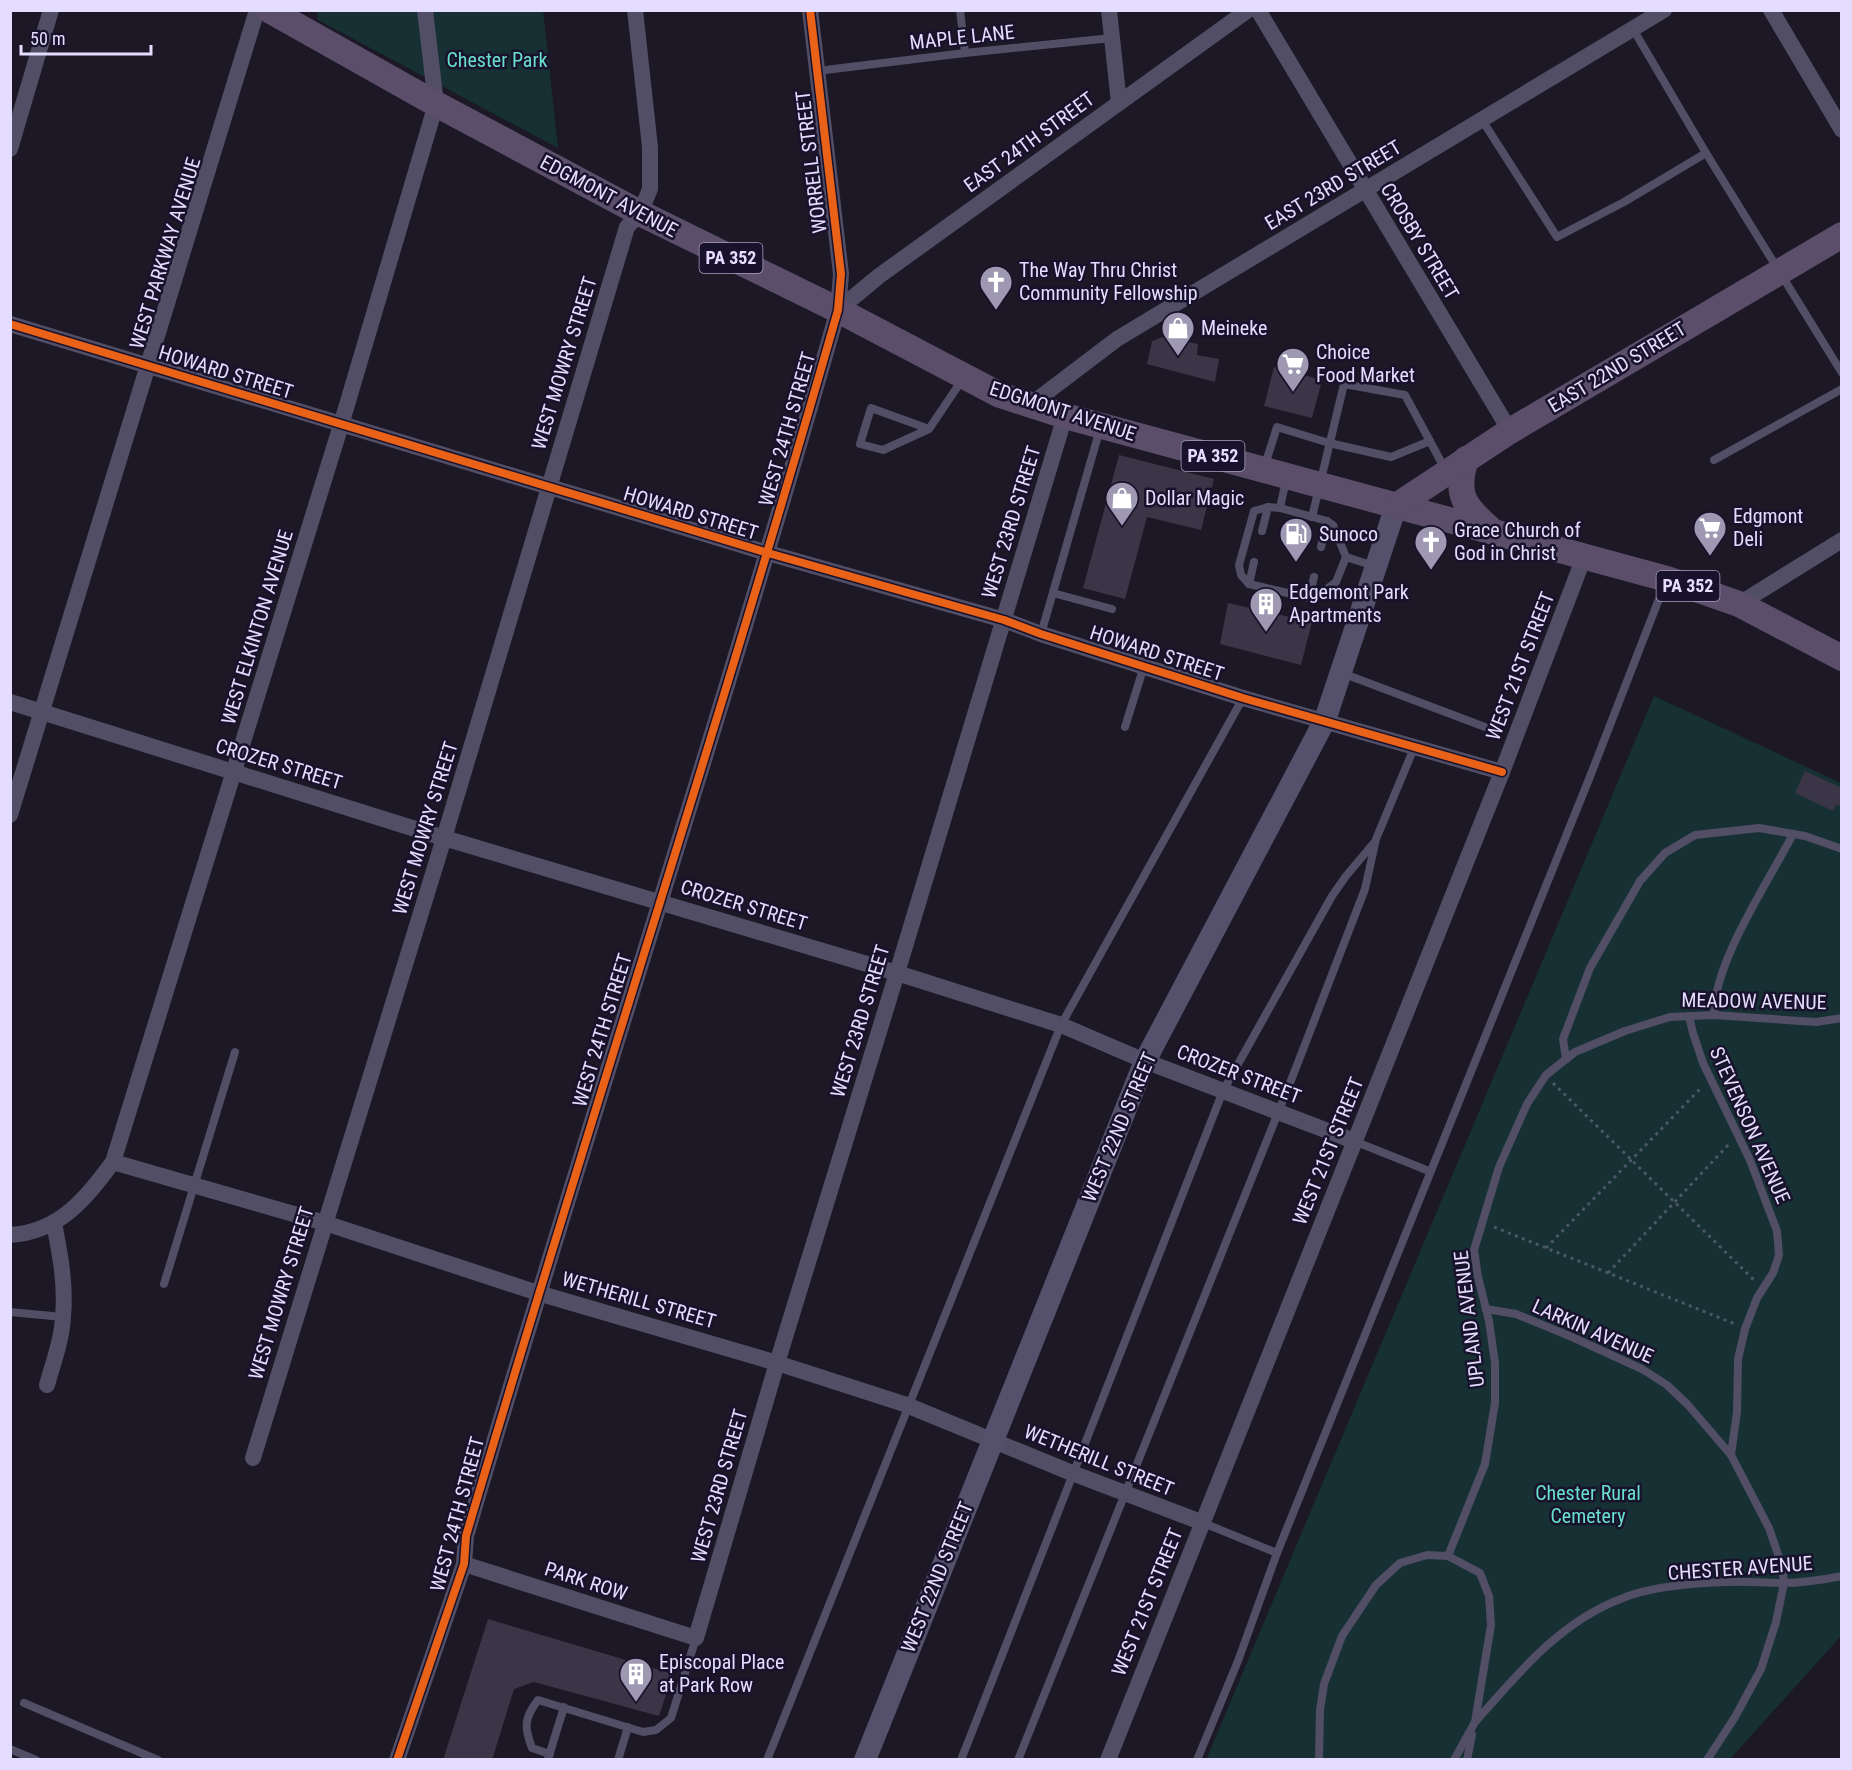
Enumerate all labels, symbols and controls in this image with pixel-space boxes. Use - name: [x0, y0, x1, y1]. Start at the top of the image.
- scale bar: [21, 18, 152, 56]
- street label: MAPLE LANE: [908, 20, 1016, 54]
- text: 50 m: [30, 28, 65, 49]
- park label: Chester Park: [446, 48, 548, 72]
- street label: EAST 24TH STREET: [959, 87, 1099, 197]
- street label: WORRELL STREET: [790, 89, 832, 235]
- street label: EAST 23RD STREET: [1261, 135, 1405, 235]
- street label: EDGMONT AVENUE: [536, 150, 682, 242]
- street label: WEST PARKWAY AVENUE: [124, 154, 206, 352]
- street label: CROSBY STREET: [1376, 178, 1464, 304]
- road number: PA 352: [700, 243, 762, 273]
- place label: The Way Thru Christ Community Fellowship: [1019, 258, 1198, 305]
- church icon: The Way Thru Christ Community Fellowship: [978, 264, 1014, 311]
- street label: WEST MOWRY STREET: [526, 274, 602, 452]
- shop icon: Meineke: [1160, 310, 1196, 357]
- place label: Meineke: [1201, 316, 1267, 340]
- street label: EAST 22ND STREET: [1544, 316, 1690, 418]
- street label: HOWARD STREET: [156, 340, 296, 404]
- place label: Choice Food Market: [1316, 340, 1415, 387]
- supermarket icon: Choice Food Market: [1275, 346, 1311, 393]
- street label: WEST 24TH STREET: [754, 349, 820, 509]
- street label: EDGMONT AVENUE: [987, 376, 1139, 446]
- road number: PA 352: [1182, 441, 1244, 471]
- street label: WEST 23RD STREET: [976, 443, 1046, 601]
- shop icon: Dollar Magic: [1104, 480, 1140, 527]
- street label: HOWARD STREET: [621, 481, 761, 545]
- place label: Dollar Magic: [1145, 486, 1244, 510]
- place label: Edgmont Deli: [1733, 504, 1803, 551]
- supermarket icon: Edgmont Deli: [1692, 510, 1728, 557]
- fuel station icon: Sunoco: [1278, 516, 1314, 563]
- place label: Grace Church of God in Christ: [1454, 518, 1581, 565]
- place label: Sunoco: [1319, 522, 1378, 546]
- church icon: Grace Church of God in Christ: [1413, 524, 1449, 571]
- street label: WEST ELKINTON AVENUE: [216, 527, 298, 727]
- road number: PA 352: [1656, 571, 1720, 601]
- place label: Edgemont Park Apartments: [1289, 580, 1409, 627]
- building icon: Edgemont Park Apartments: [1248, 586, 1284, 633]
- street label: WEST 21ST STREET: [1481, 589, 1559, 743]
- street label: HOWARD STREET: [1087, 620, 1227, 686]
- street label: CROZER STREET: [213, 733, 345, 795]
- street label: WEST MOWRY STREET: [387, 739, 463, 917]
- street label: CROZER STREET: [678, 874, 810, 936]
- street label: WEST 23RD STREET: [825, 942, 895, 1100]
- street label: WEST 24TH STREET: [567, 950, 637, 1110]
- street label: MEADOW AVENUE: [1681, 988, 1827, 1014]
- street label: CROZER STREET: [1173, 1039, 1305, 1109]
- street label: STEVENSON AVENUE: [1705, 1043, 1795, 1207]
- street label: WEST 22ND STREET: [1077, 1049, 1161, 1205]
- street label: WEST 21ST STREET: [1288, 1074, 1368, 1228]
- street label: WEST MOWRY STREET: [243, 1204, 319, 1382]
- street label: UPLAND AVENUE: [1449, 1249, 1489, 1389]
- street label: WETHERILL STREET: [559, 1267, 719, 1333]
- street label: LARKIN AVENUE: [1529, 1294, 1657, 1368]
- street label: WEST 23RD STREET: [686, 1407, 752, 1565]
- street label: WETHERILL STREET: [1021, 1419, 1177, 1501]
- street label: WEST 24TH STREET: [425, 1434, 489, 1594]
- park label: Chester Rural Cemetery: [1535, 1481, 1641, 1528]
- street label: WEST 22ND STREET: [896, 1498, 978, 1656]
- street label: WEST 21ST STREET: [1107, 1525, 1187, 1679]
- street label: CHESTER AVENUE: [1667, 1551, 1813, 1585]
- street label: PARK ROW: [542, 1556, 630, 1606]
- place label: Episcopal Place at Park Row: [659, 1650, 784, 1697]
- building icon: Episcopal Place at Park Row: [618, 1656, 654, 1703]

